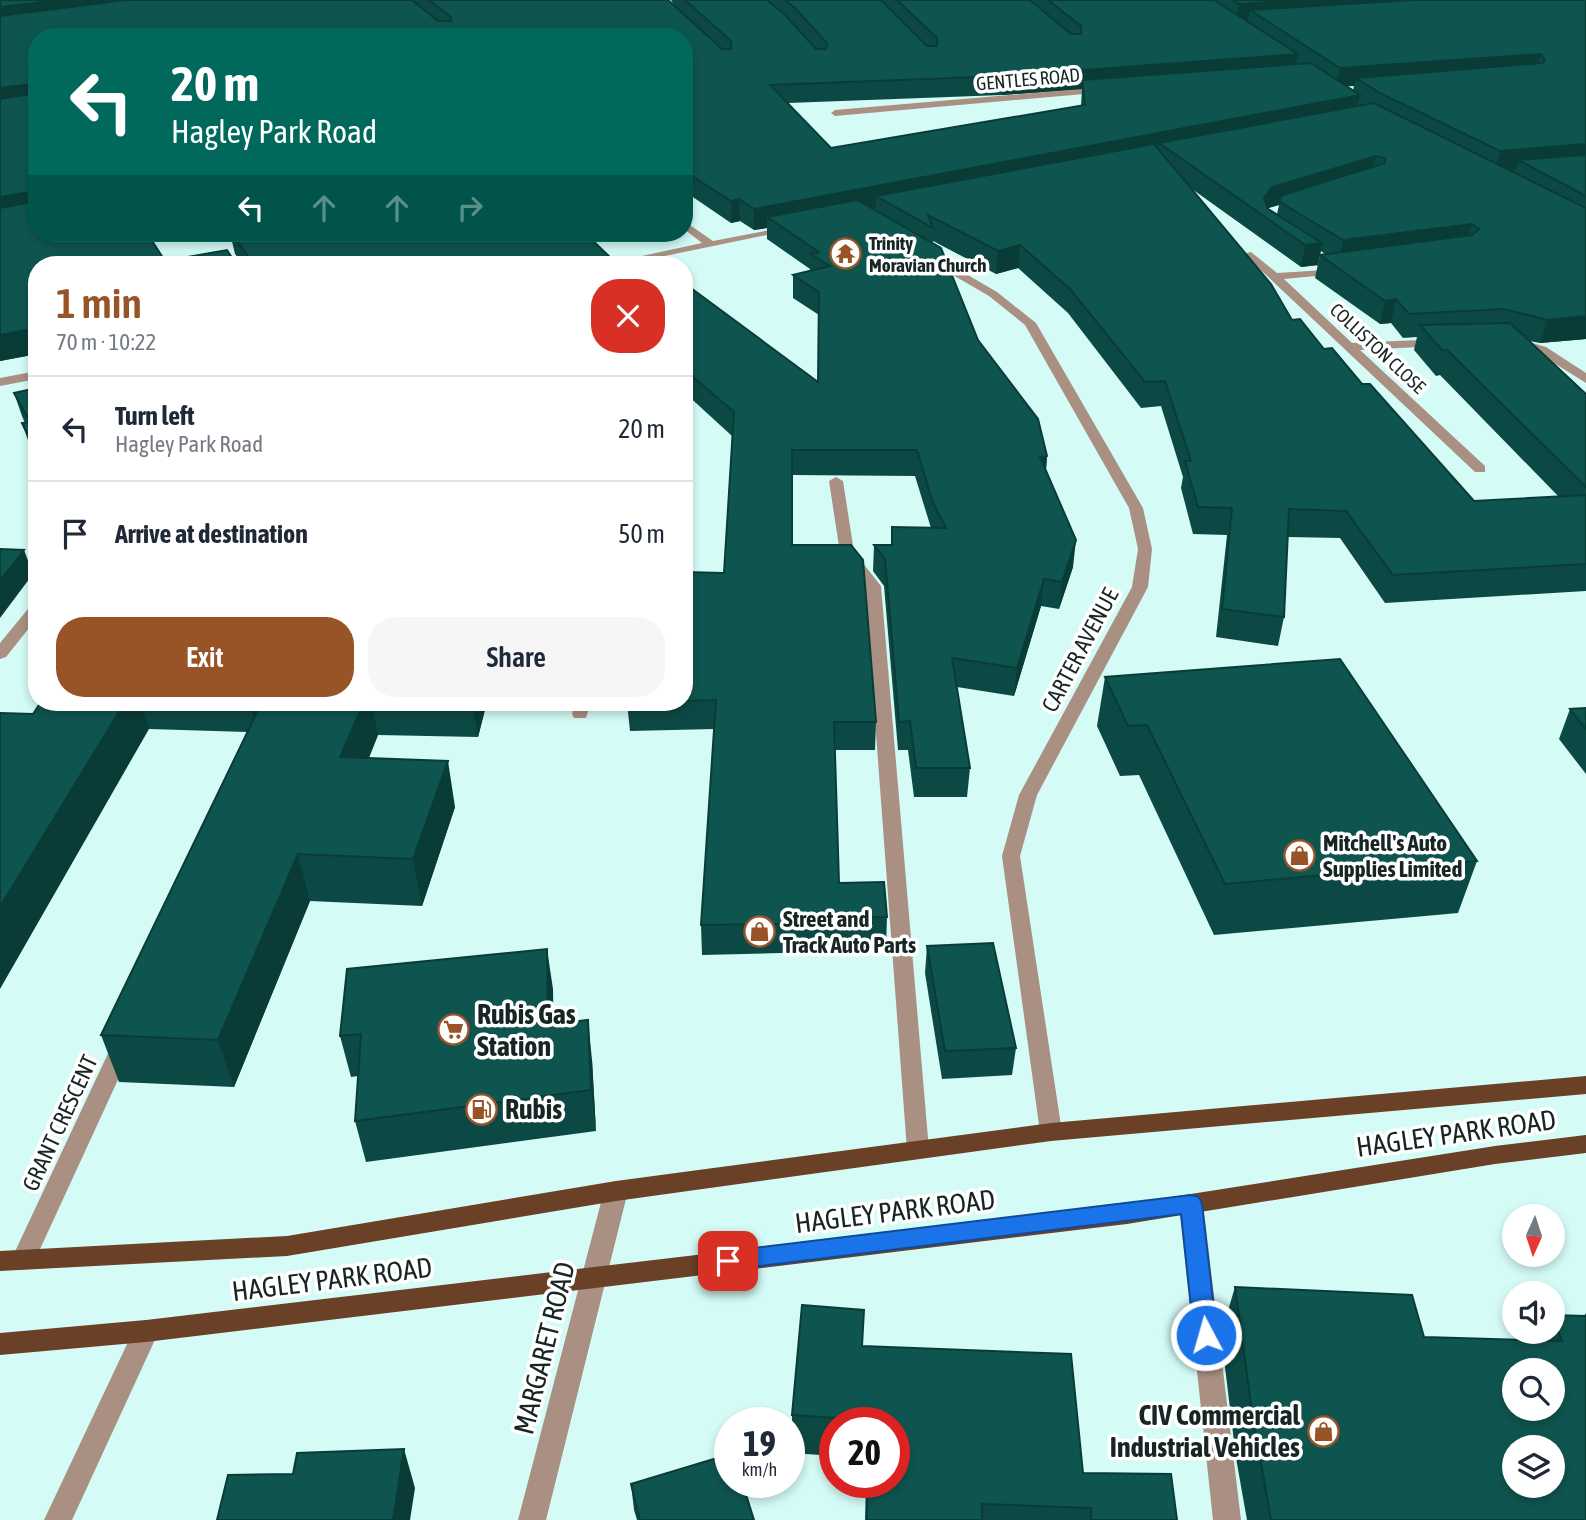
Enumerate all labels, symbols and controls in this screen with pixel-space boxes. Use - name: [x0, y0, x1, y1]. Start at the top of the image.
- text: 20 m: [171, 55, 259, 111]
- icon: left: [56, 56, 147, 147]
- street label: GENTLES ROAD: [975, 64, 1081, 94]
- text: Hagley Park Road: [171, 113, 377, 150]
- icon: left: [232, 189, 270, 227]
- icon: ahead: [305, 189, 343, 227]
- icon: ahead: [378, 189, 416, 227]
- icon: right: [451, 189, 489, 227]
- place label: Trinity Moravian Church: [869, 232, 986, 276]
- temple icon: Trinity Moravian Church: [829, 237, 863, 271]
- text: 1 min: [56, 279, 142, 327]
- button: close: [591, 279, 665, 353]
- street label: COLLISTON CLOSE: [1326, 298, 1430, 398]
- text: 70 m · 10:22: [56, 329, 156, 355]
- text: Turn left: [115, 401, 195, 431]
- icon: left: [56, 410, 94, 448]
- text: 20 m: [618, 414, 665, 444]
- text: Hagley Park Road: [115, 431, 263, 457]
- icon: arrive: [56, 515, 94, 553]
- text: Arrive at destination: [115, 519, 308, 549]
- text: 50 m: [618, 519, 665, 549]
- street label: CARTER AVENUE: [1036, 583, 1124, 716]
- button: Exit: [56, 617, 354, 697]
- button: Share: [368, 617, 665, 697]
- place label: Mitchell's Auto Supplies Limited: [1323, 830, 1462, 882]
- shop icon: Mitchell's Auto Supplies Limited: [1283, 839, 1317, 873]
- place label: Street and Track Auto Parts: [783, 906, 916, 958]
- shop icon: Street and Track Auto Parts: [743, 915, 777, 949]
- place label: Rubis Gas Station: [477, 998, 576, 1062]
- supermarket icon: Rubis Gas Station: [437, 1013, 471, 1047]
- street label: GRANT CRESCENT: [17, 1051, 103, 1195]
- fuel station icon: Rubis: [465, 1092, 499, 1126]
- place label: Rubis: [505, 1093, 562, 1125]
- street label: HAGLEY PARK ROAD: [1354, 1103, 1558, 1163]
- street label: HAGLEY PARK ROAD: [793, 1183, 997, 1239]
- north arrow: [1502, 1204, 1564, 1267]
- map controls: [1502, 1204, 1565, 1498]
- pin: [698, 1231, 758, 1291]
- icon: arrive: [709, 1242, 747, 1280]
- street label: HAGLEY PARK ROAD: [230, 1251, 434, 1307]
- street label: MARGARET ROAD: [507, 1259, 581, 1437]
- button: sound: [1502, 1281, 1565, 1344]
- position arrow: [1169, 1298, 1243, 1372]
- button: search: [1502, 1358, 1565, 1421]
- place label: CIV Commercial Industrial Vehicles: [1110, 1399, 1301, 1463]
- speed limit sign: 20: [819, 1407, 910, 1498]
- shop icon: CIV Commercial Industrial Vehicles: [1306, 1414, 1340, 1448]
- text: 19: [743, 1423, 776, 1463]
- button: layers: [1502, 1435, 1565, 1498]
- text: km/h: [742, 1459, 777, 1480]

